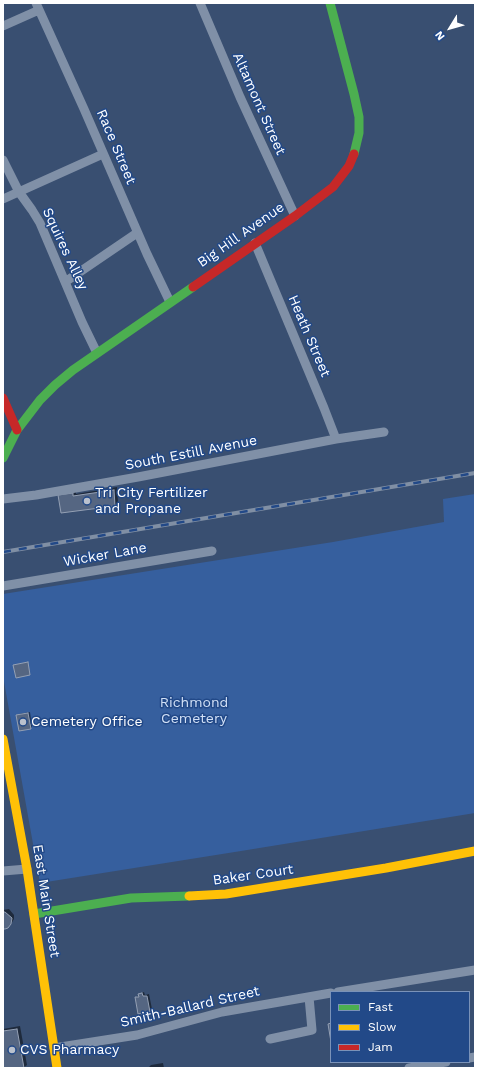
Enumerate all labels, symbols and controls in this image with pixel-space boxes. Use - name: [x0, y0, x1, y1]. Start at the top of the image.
- north arrow: [430, 8, 470, 48]
- text: N: [432, 28, 448, 43]
- street label: Altamont Street: [229, 50, 289, 158]
- street label: Race Street: [93, 107, 139, 187]
- street label: Big Hill Avenue: [194, 199, 288, 271]
- street label: Squires Alley: [39, 205, 91, 293]
- street label: Heath Street: [284, 293, 334, 379]
- street label: South Estill Avenue: [124, 432, 258, 474]
- place label: Tri City Fertilizer and Propane: [95, 485, 208, 518]
- marker: Tri City Fertilizer and Propane: [82, 496, 92, 506]
- street label: Wicker Lane: [62, 539, 148, 571]
- park label: Richmond Cemetery: [160, 695, 228, 728]
- place label: Cemetery Office: [31, 714, 143, 730]
- marker: Cemetery Office: [18, 717, 28, 727]
- street label: East Main Street: [29, 843, 63, 959]
- street label: Baker Court: [212, 861, 294, 889]
- street label: Smith-Ballard Street: [119, 983, 261, 1031]
- legend: [330, 991, 470, 1063]
- text: Fast: [368, 1000, 393, 1014]
- text: Slow: [368, 1020, 396, 1034]
- text: Jam: [368, 1040, 393, 1054]
- place label: CVS Pharmacy: [20, 1042, 119, 1058]
- marker: CVS Pharmacy: [7, 1045, 17, 1055]

